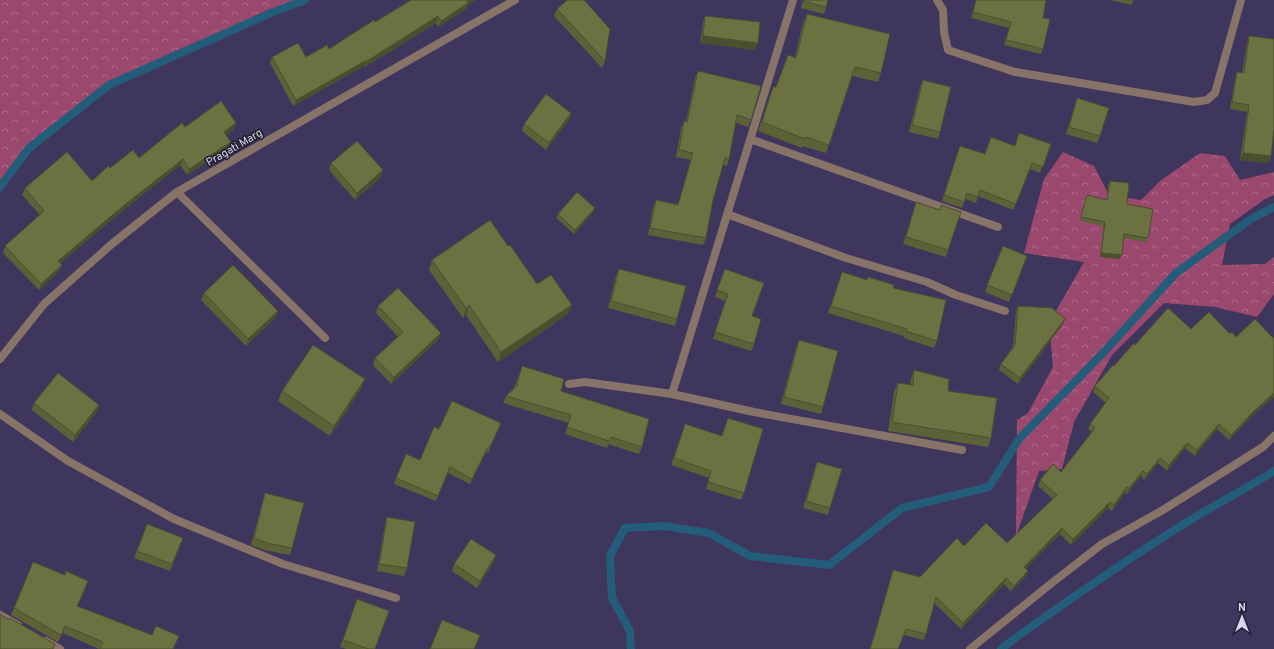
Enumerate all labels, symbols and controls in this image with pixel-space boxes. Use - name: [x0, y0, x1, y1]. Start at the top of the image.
- street label: Pragati Marg: [204, 126, 265, 170]
- north arrow: [1222, 597, 1262, 637]
- text: N: [1238, 601, 1246, 615]

